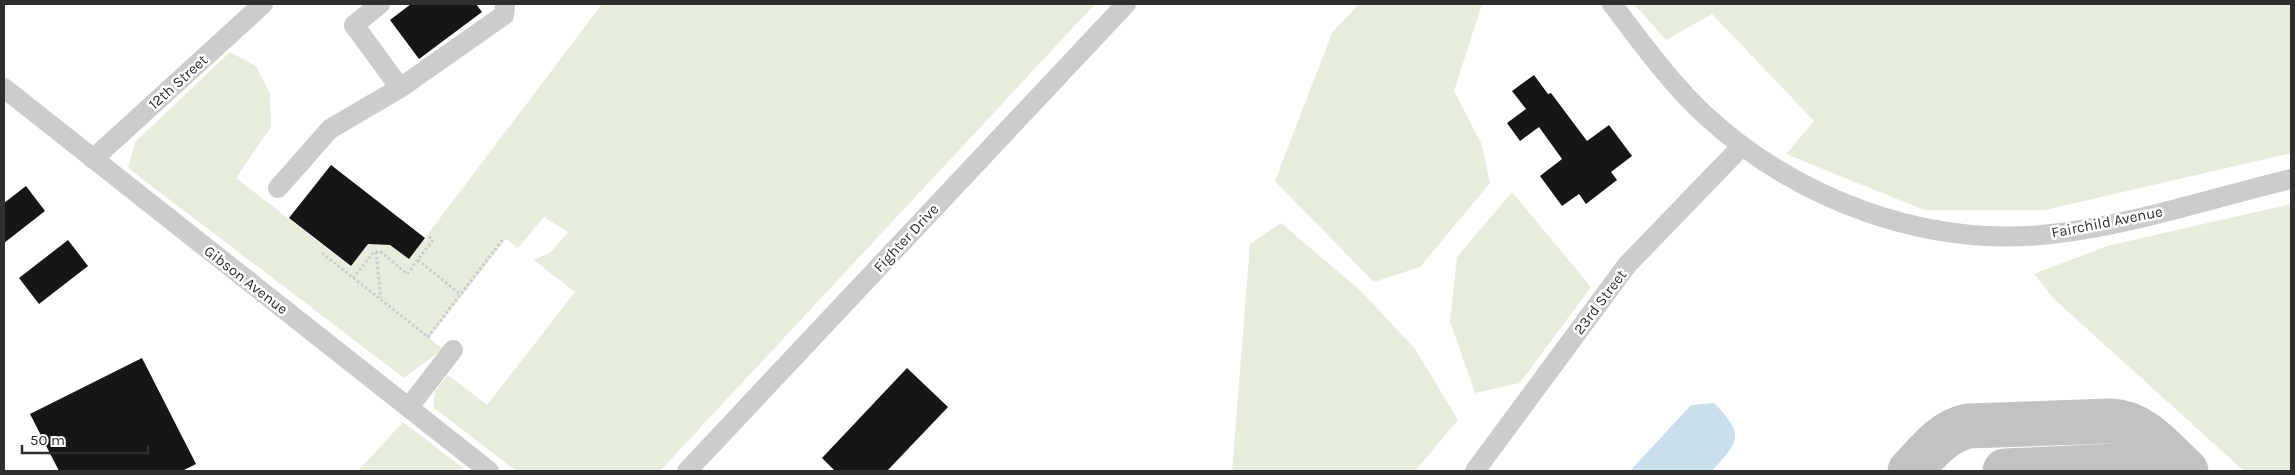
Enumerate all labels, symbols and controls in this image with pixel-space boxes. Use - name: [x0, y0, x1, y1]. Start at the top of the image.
- street label: 12th Street: [145, 51, 211, 113]
- street label: Fighter Drive: [870, 200, 942, 276]
- street label: Fairchild Avenue: [2050, 202, 2164, 242]
- street label: Gibson Avenue: [201, 242, 291, 318]
- street label: 23rd Street: [1570, 266, 1630, 338]
- scale bar: [22, 422, 149, 454]
- text: 50 m: [30, 431, 65, 449]

